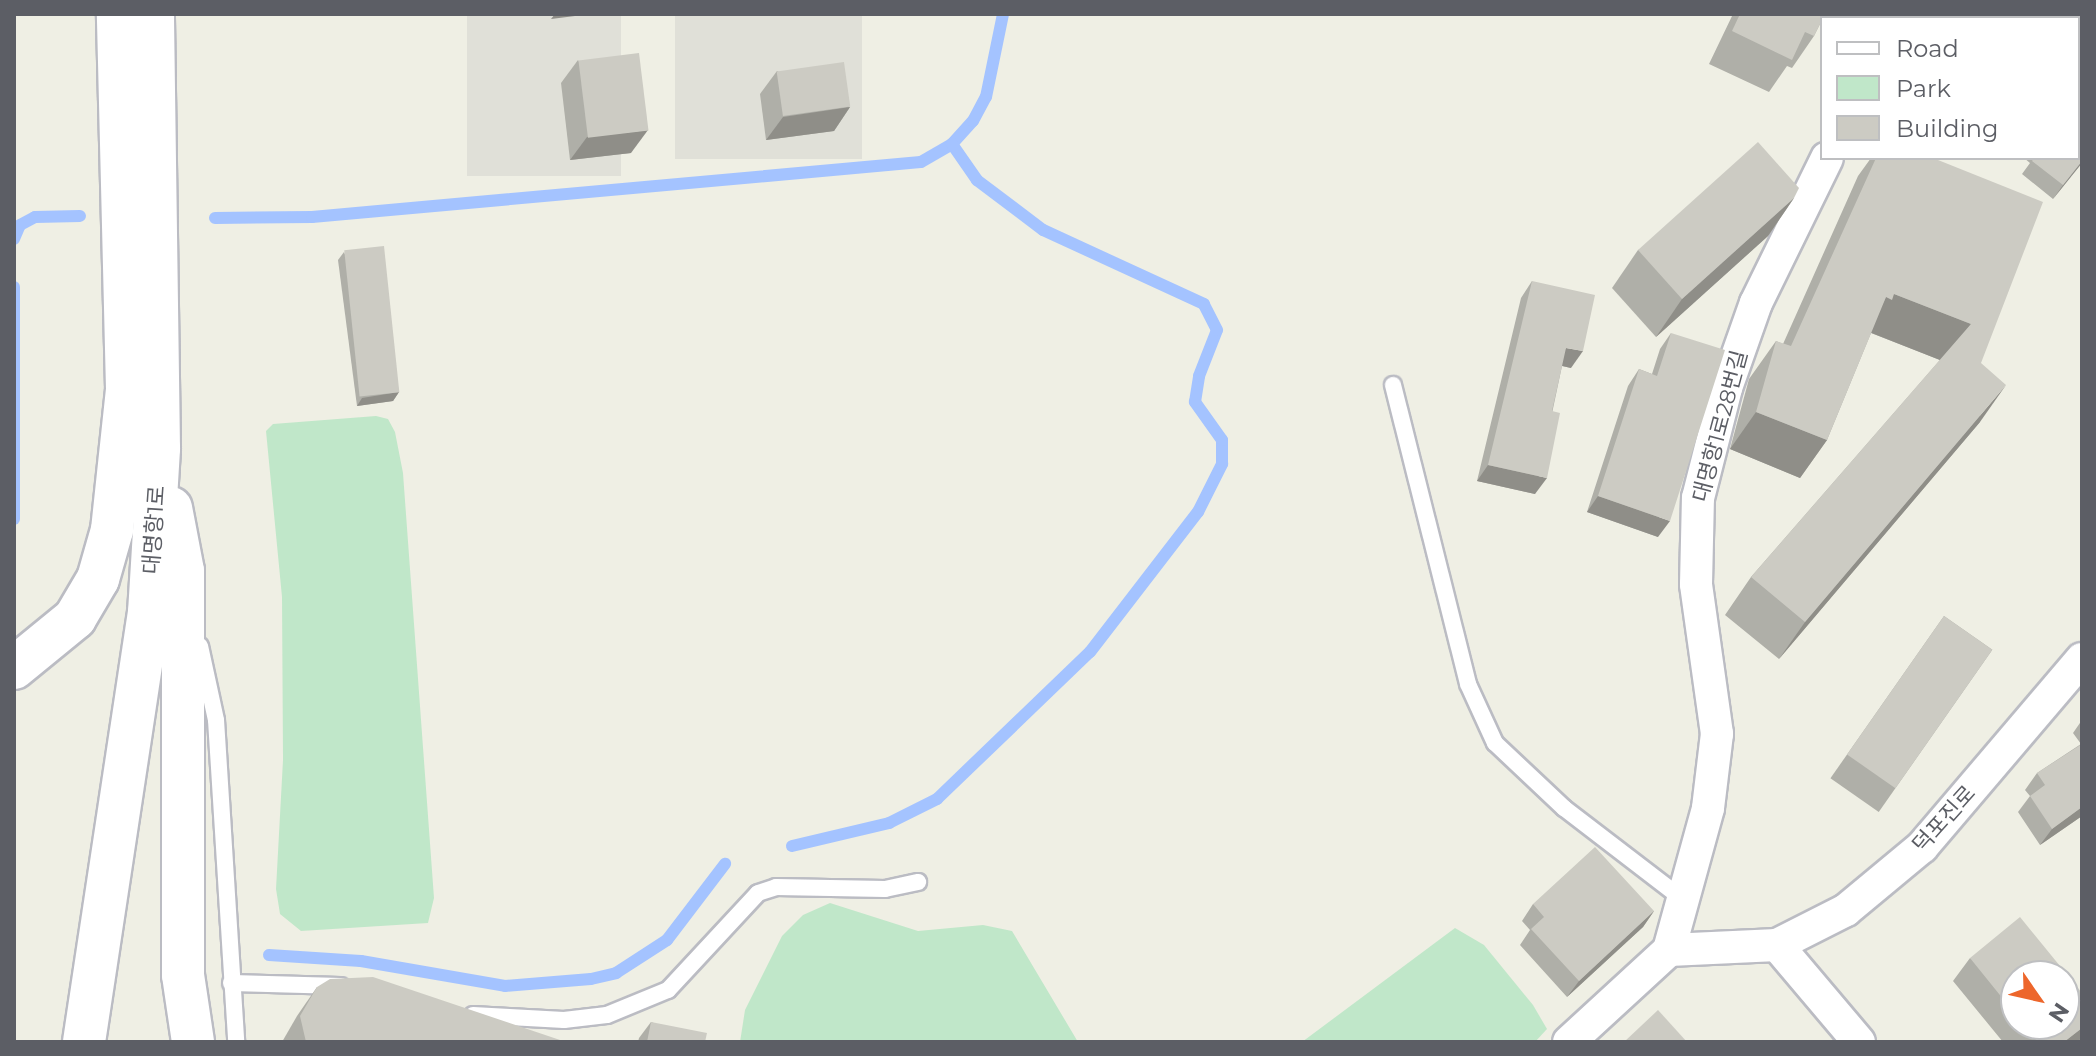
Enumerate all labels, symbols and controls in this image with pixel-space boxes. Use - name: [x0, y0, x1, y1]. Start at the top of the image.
- legend: [1820, 16, 2080, 160]
- text: Road: [1896, 34, 1959, 63]
- text: Park: [1896, 74, 1951, 103]
- text: Building: [1896, 114, 1999, 143]
- street label: 대명항1로28번길: [1687, 347, 1753, 505]
- street label: 대명항1로: [138, 485, 170, 575]
- street label: 덕포진로: [1907, 780, 1981, 858]
- north arrow: [2000, 960, 2080, 1040]
- text: N: [2042, 998, 2075, 1028]

